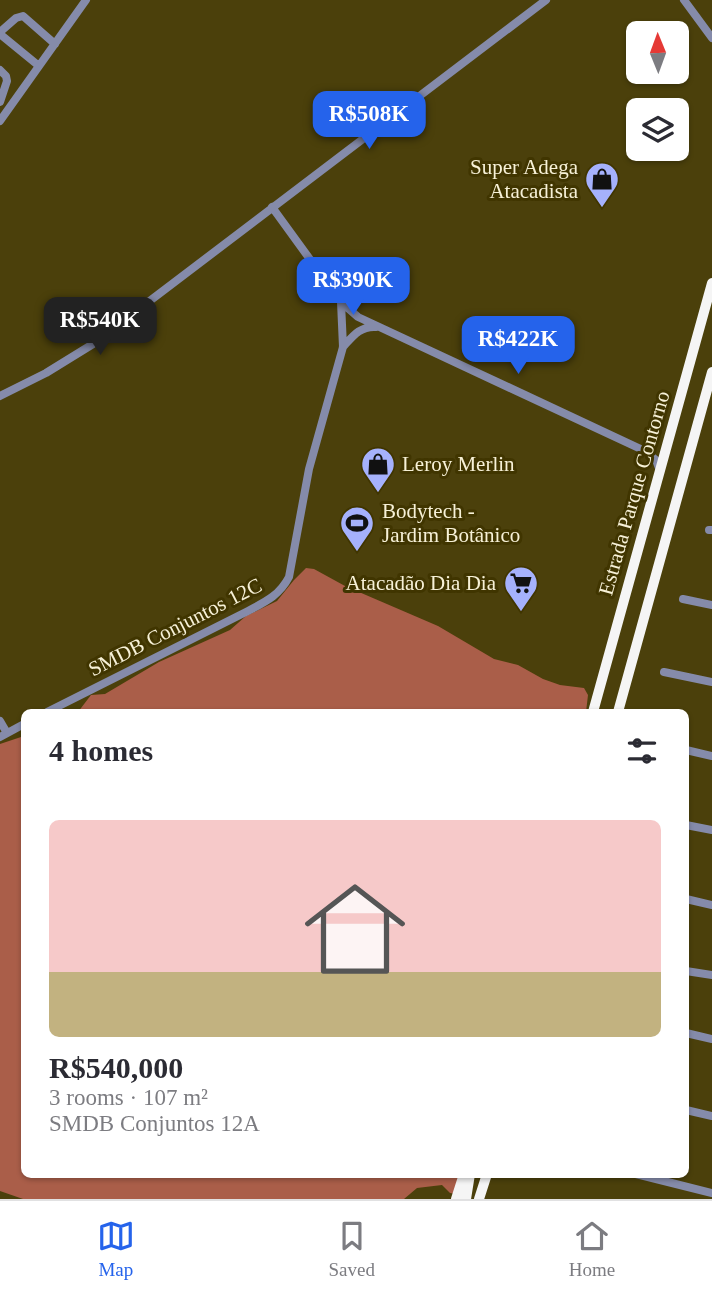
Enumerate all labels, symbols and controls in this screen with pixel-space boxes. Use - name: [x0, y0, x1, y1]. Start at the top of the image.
- north arrow: [626, 21, 690, 84]
- map controls: [626, 21, 689, 161]
- pin: R$508K: [312, 92, 426, 151]
- button: layers: [626, 98, 689, 161]
- text: R$508K: [329, 101, 409, 126]
- place label: Super Adega Atacadista: [470, 155, 579, 203]
- shop icon: Super Adega Atacadista: [583, 160, 621, 209]
- pin: R$390K: [296, 258, 410, 317]
- text: R$390K: [313, 267, 393, 292]
- pin: R$540K: [43, 298, 157, 357]
- text: R$540K: [60, 307, 140, 332]
- pin: R$422K: [461, 316, 575, 376]
- text: R$422K: [478, 326, 558, 351]
- street label: Estrada Parque Contorno: [593, 388, 675, 598]
- shop icon: Leroy Merlin: [359, 445, 397, 494]
- place label: Leroy Merlin: [402, 452, 515, 476]
- place label: Bodytech - Jardim Botânico: [382, 499, 520, 547]
- sports icon: Bodytech - Jardim Botânico: [338, 504, 376, 553]
- supermarket icon: Atacadão Dia Dia: [502, 564, 540, 613]
- place label: Atacadão Dia Dia: [346, 571, 497, 595]
- street label: SMDB Conjuntos 12C: [84, 573, 266, 681]
- icon: filters: [623, 732, 661, 770]
- text: 4 homes: [49, 734, 153, 767]
- icon: home: [292, 866, 418, 992]
- text: R$540,000: [49, 1051, 183, 1084]
- text: 3 rooms · 107 m²: [49, 1085, 208, 1110]
- text: SMDB Conjuntos 12A: [49, 1111, 260, 1136]
- tab: Map: [97, 1217, 135, 1281]
- tab: Saved: [329, 1217, 375, 1281]
- tab: Home: [569, 1217, 615, 1281]

